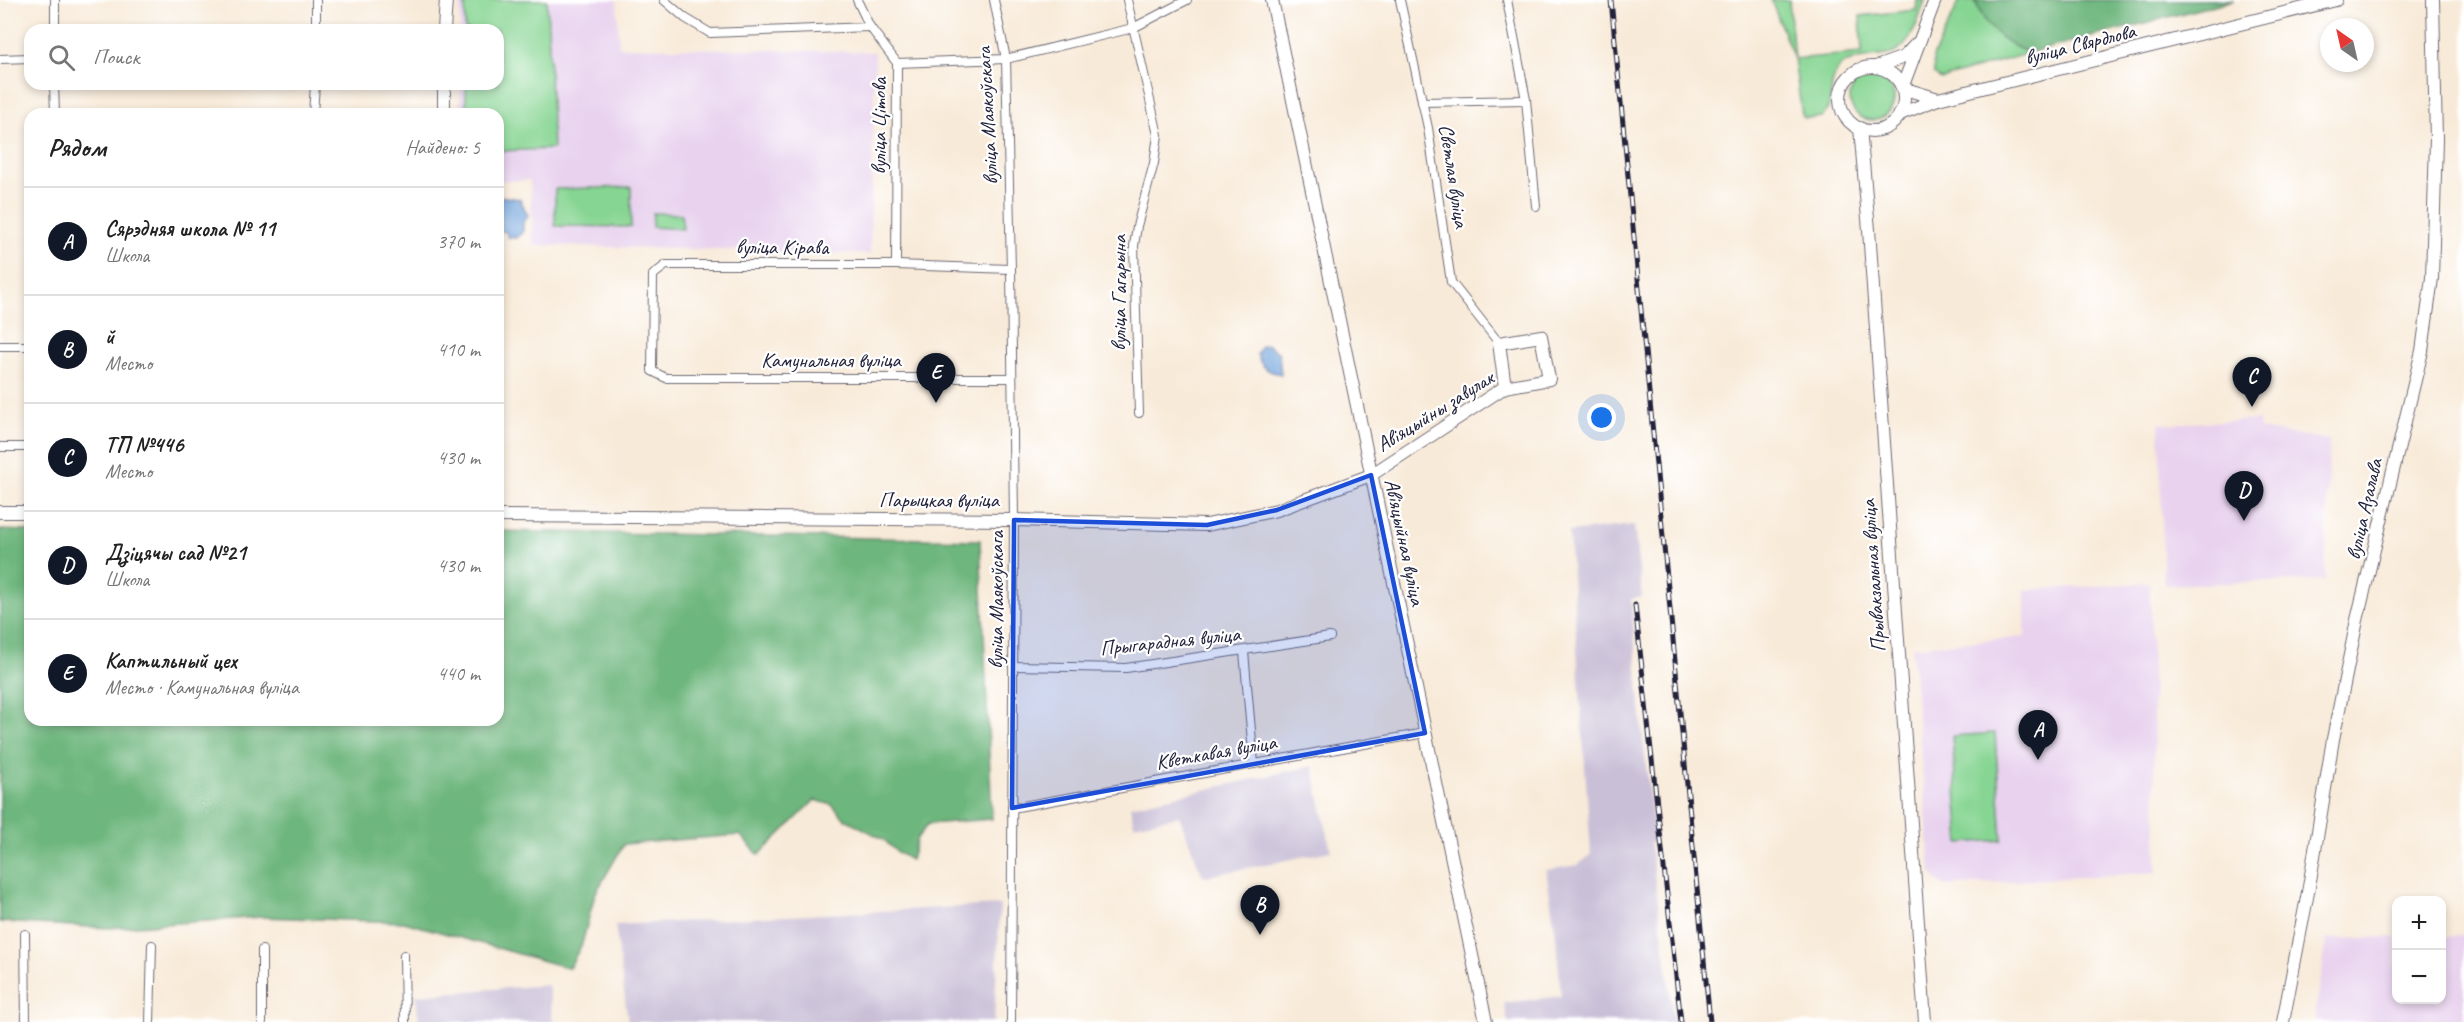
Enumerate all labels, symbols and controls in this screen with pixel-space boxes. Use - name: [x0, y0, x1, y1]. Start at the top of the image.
- street label: вуліца Свярдлова: [2022, 17, 2140, 70]
- north arrow: [2320, 18, 2374, 72]
- search box: [24, 24, 504, 90]
- icon: search: [45, 41, 78, 74]
- text: Поиск: [93, 43, 139, 71]
- street label: вуліца Маякоўскага: [970, 45, 1004, 186]
- street label: вуліца Цітова: [866, 76, 892, 175]
- street label: Светлая вуліца: [1433, 122, 1475, 231]
- text: Рядом: [48, 131, 106, 164]
- text: Найдено: 5: [405, 135, 480, 160]
- text: Сярэдняя школа № 11: [105, 215, 275, 243]
- text: A: [62, 229, 73, 254]
- text: 370 m: [437, 229, 480, 254]
- street label: вуліца Гагарына: [1106, 233, 1132, 351]
- street label: вуліца Кірава: [736, 234, 830, 260]
- text: Школа: [105, 243, 149, 268]
- text: й: [105, 323, 114, 351]
- text: B: [62, 337, 73, 362]
- text: 410 m: [437, 337, 480, 362]
- street label: Камунальная вуліца: [761, 347, 903, 373]
- text: Место: [105, 351, 152, 376]
- pin: E: [916, 354, 956, 403]
- pin: C: [2232, 358, 2272, 407]
- street label: Авіяцыйны завулак: [1372, 363, 1501, 458]
- your location: [1587, 403, 1616, 432]
- text: ТП №446: [105, 431, 183, 459]
- text: C: [63, 445, 72, 470]
- text: 430 m: [437, 445, 480, 470]
- street label: вуліца Азалава: [2340, 454, 2389, 562]
- text: Место: [105, 459, 152, 484]
- pin: D: [2224, 472, 2264, 521]
- street label: Авіяцыйная вуліца: [1379, 476, 1431, 609]
- street label: Парыцкая вуліца: [879, 487, 1001, 513]
- street label: Прывакзальная вуліца: [1855, 497, 1891, 653]
- street label: вуліца Маякоўскага: [983, 529, 1009, 669]
- text: Дзіцячы сад №21: [105, 539, 246, 567]
- text: D: [62, 553, 73, 578]
- text: 430 m: [437, 553, 480, 578]
- text: Школа: [105, 567, 149, 592]
- street label: Прыгарадная вуліца: [1099, 621, 1243, 661]
- text: Каптильный цех: [105, 647, 237, 675]
- text: E: [62, 661, 73, 686]
- text: 440 m: [437, 661, 480, 686]
- text: Место · Камунальная вуліца: [105, 675, 299, 700]
- pin: A: [2018, 710, 2058, 760]
- street label: Кветкавая вуліца: [1154, 728, 1280, 775]
- pin: B: [1240, 886, 1280, 935]
- map controls: [2392, 896, 2446, 1004]
- button: +: [2392, 896, 2446, 950]
- button: −: [2392, 950, 2446, 1004]

